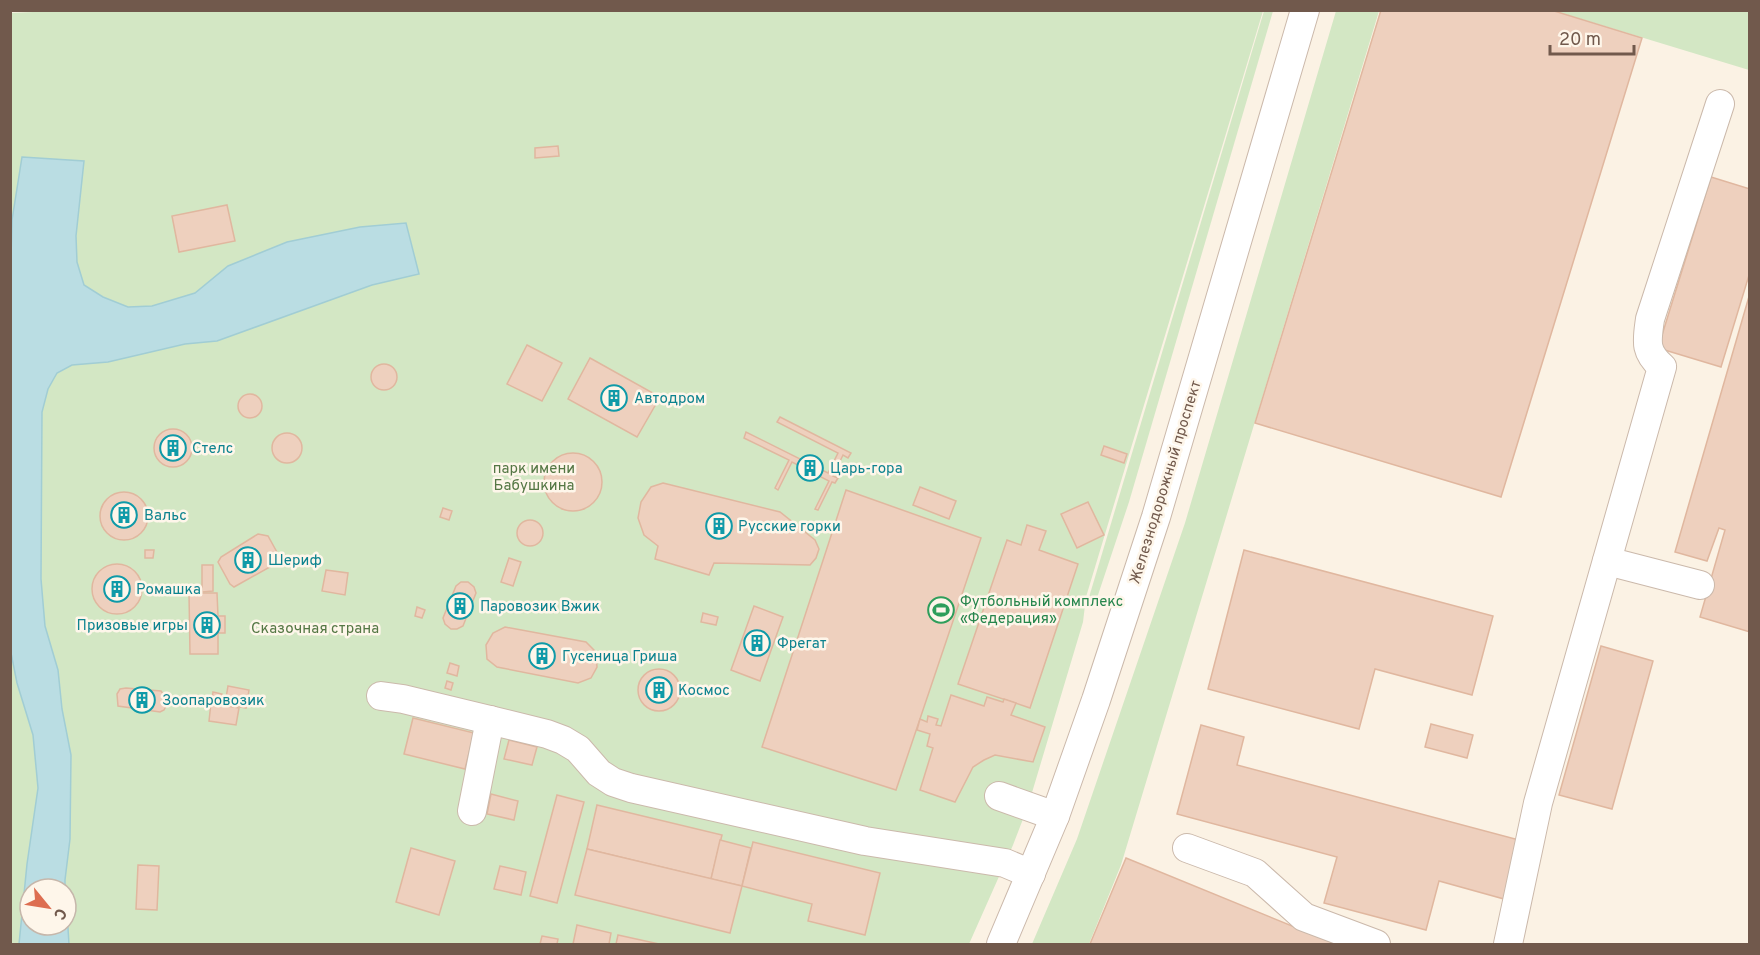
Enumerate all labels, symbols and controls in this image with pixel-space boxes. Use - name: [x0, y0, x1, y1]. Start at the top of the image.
- scale bar: [1550, 18, 1634, 56]
- text: 20 m: [1559, 29, 1601, 52]
- street label: Железнодорожный проспект: [1126, 378, 1207, 586]
- building icon: Автодром: [599, 383, 629, 413]
- place label: Автодром: [634, 390, 705, 409]
- building icon: Стелс: [158, 433, 188, 463]
- place label: Стелс: [192, 440, 233, 459]
- building icon: Царь-гора: [795, 453, 825, 483]
- park label: парк имени Бабушкина: [493, 460, 575, 496]
- place label: Царь-гора: [830, 460, 903, 479]
- building icon: Вальс: [109, 500, 139, 530]
- place label: Вальс: [144, 507, 187, 526]
- building icon: Русские горки: [704, 511, 734, 541]
- place label: Русские горки: [738, 518, 841, 537]
- building icon: Шериф: [233, 545, 263, 575]
- place label: Шериф: [268, 552, 322, 571]
- building icon: Ромашка: [102, 574, 132, 604]
- place label: Ромашка: [136, 581, 201, 600]
- building icon: Паровозик Вжик: [445, 591, 475, 621]
- place label: Футбольный комплекс «Федерация»: [960, 593, 1123, 629]
- sports icon: Футбольный комплекс «Федерация»: [926, 595, 956, 625]
- place label: Паровозик Вжик: [480, 598, 600, 617]
- building icon: Призовые игры: [192, 610, 222, 640]
- place label: Призовые игры: [77, 617, 188, 636]
- park label: Сказочная страна: [251, 620, 379, 639]
- building icon: Фрегат: [742, 628, 772, 658]
- place label: Фрегат: [777, 635, 827, 654]
- building icon: Гусеница Гриша: [527, 641, 557, 671]
- place label: Гусеница Гриша: [562, 648, 677, 667]
- building icon: Космос: [644, 675, 674, 705]
- place label: Космос: [678, 682, 730, 701]
- building icon: Зоопаровозик: [127, 685, 157, 715]
- place label: Зоопаровозик: [162, 692, 265, 711]
- north arrow: [18, 877, 78, 937]
- text: С: [48, 904, 70, 923]

